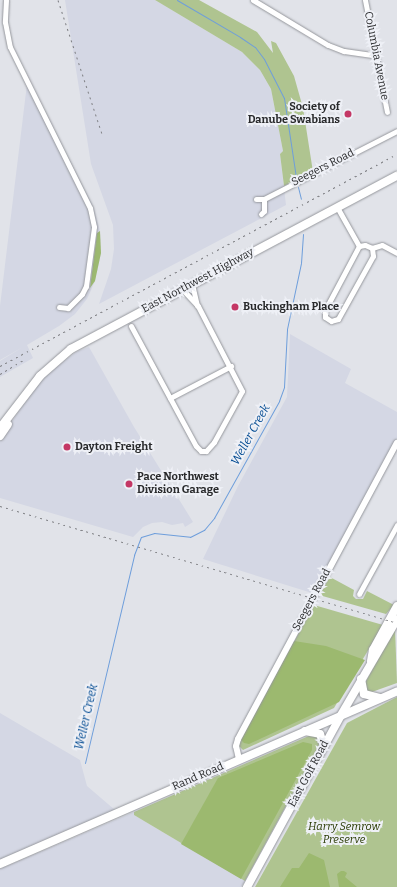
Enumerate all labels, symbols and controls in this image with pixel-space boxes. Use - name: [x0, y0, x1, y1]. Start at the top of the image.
- street label: Columbia Avenue: [361, 11, 391, 101]
- place label: Society of Danube Swabians: [248, 101, 340, 127]
- marker: Society of Danube Swabians: [343, 109, 353, 119]
- street label: Seegers Road: [289, 147, 357, 189]
- street label: East Northwest Highway: [140, 246, 256, 316]
- place label: Buckingham Place: [243, 300, 339, 314]
- marker: Buckingham Place: [230, 302, 240, 312]
- water label: Weller Creek: [228, 402, 274, 468]
- place label: Dayton Freight: [75, 440, 153, 454]
- marker: Dayton Freight: [62, 442, 72, 452]
- place label: Pace Northwest Division Garage: [137, 471, 219, 497]
- marker: Pace Northwest Division Garage: [124, 479, 134, 489]
- street label: Seegers Road: [290, 567, 334, 633]
- water label: Weller Creek: [72, 683, 102, 751]
- street label: East Golf Road: [286, 738, 332, 810]
- street label: Rand Road: [170, 760, 226, 794]
- park label: Harry Semrow Preserve: [308, 821, 380, 847]

